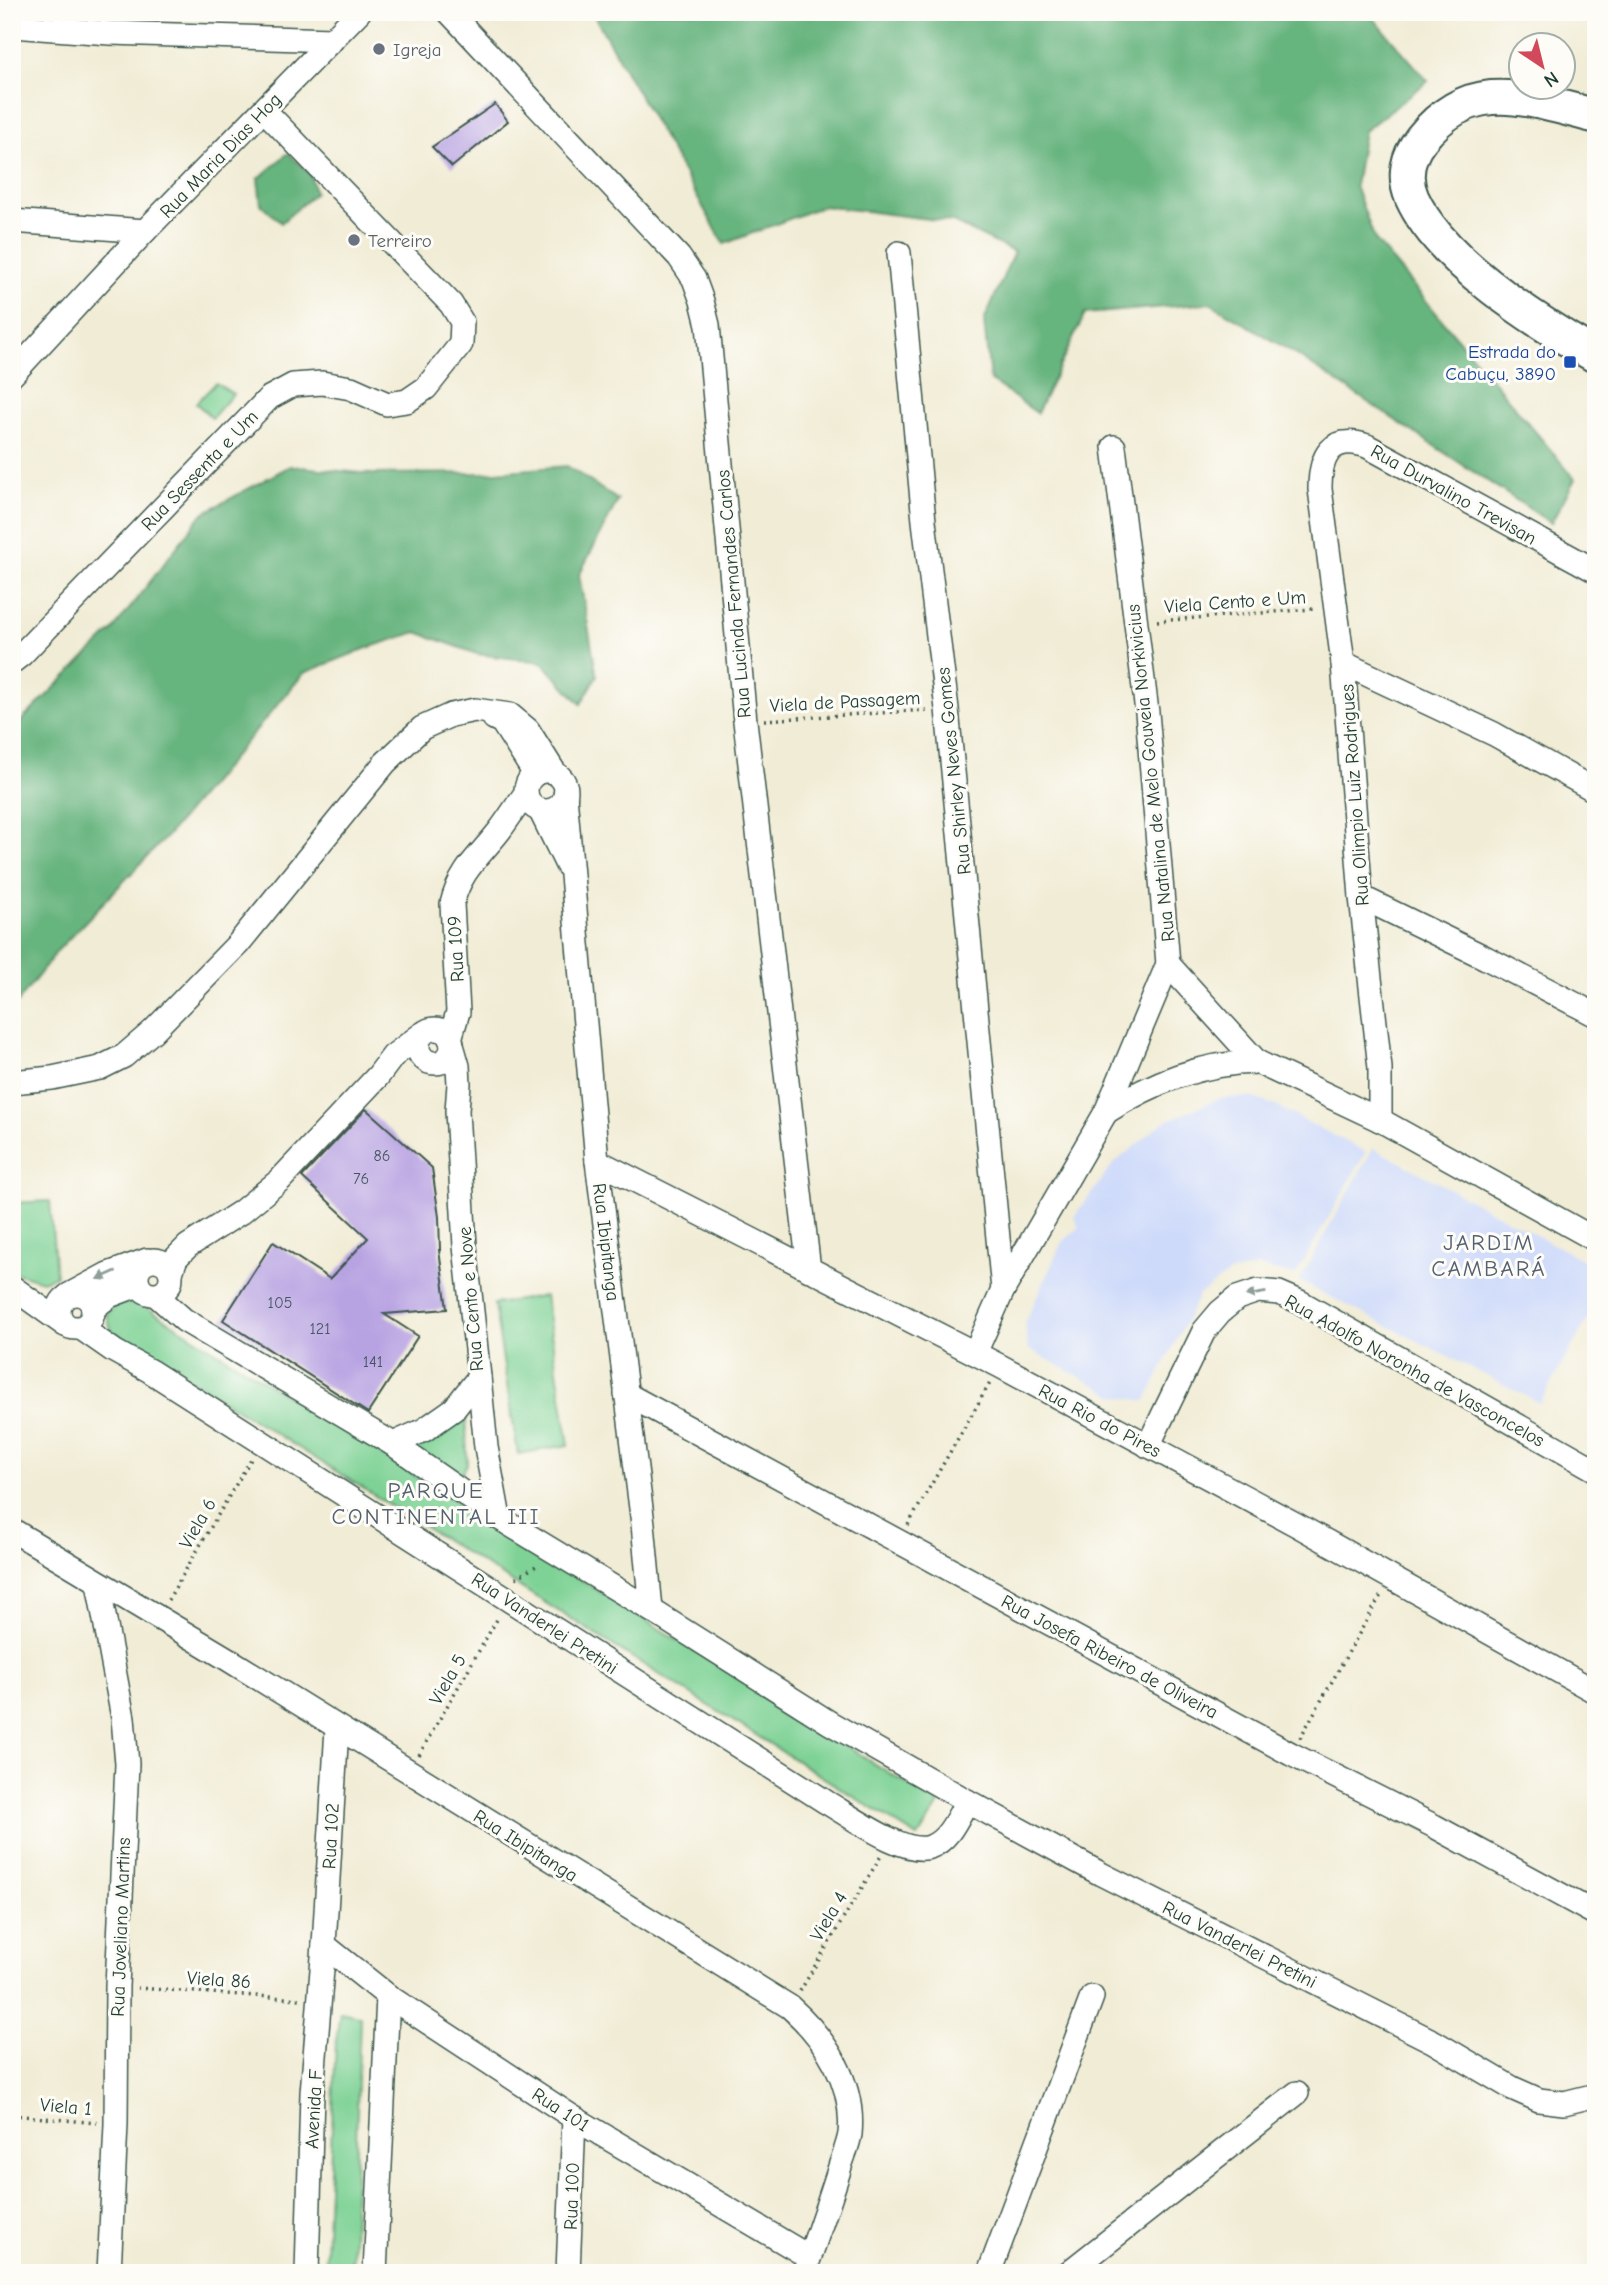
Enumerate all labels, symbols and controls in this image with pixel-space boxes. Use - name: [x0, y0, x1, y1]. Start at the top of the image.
- north arrow: [1506, 32, 1576, 102]
- place label: Igreja: [393, 39, 442, 61]
- marker: Igreja: [371, 41, 387, 57]
- text: N: [1540, 67, 1563, 92]
- street label: Rua Maria Dias Hog: [155, 89, 286, 223]
- place label: Terreiro: [368, 230, 432, 252]
- marker: Terreiro: [346, 232, 362, 248]
- place label: Estrada do Cabuçu, 3890: [1445, 341, 1556, 385]
- marker: Estrada do Cabuçu, 3890: [1562, 354, 1578, 370]
- street label: Rua Sessenta e Um: [137, 406, 263, 535]
- street label: Rua Durvalino Trevisan: [1367, 440, 1540, 550]
- street label: Rua Lucinda Fernandes Carlos: [712, 469, 756, 719]
- street label: Viela Cento e Um: [1163, 586, 1307, 618]
- street label: Rua Natalina de Melo Gouveia Norkivicius: [1122, 603, 1180, 943]
- street label: Rua Shirley Neves Gomes: [932, 666, 976, 876]
- street label: Rua Olimpio Luiz Rodrigues: [1336, 683, 1374, 907]
- street label: Viela de Passagem: [769, 687, 921, 717]
- street label: Rua 109: [443, 915, 469, 983]
- house number: 86: [374, 1147, 390, 1165]
- house number: 76: [353, 1170, 369, 1188]
- street label: Rua Ibipitanga: [588, 1182, 624, 1302]
- street label: Rua Cento e Nove: [454, 1226, 488, 1372]
- district label: JARDIM CAMBARÁ: [1431, 1229, 1547, 1282]
- one-way arrow: [97, 1269, 117, 1281]
- one-way arrow: [1245, 1289, 1267, 1300]
- street label: Rua Adolfo Noronha de Vasconcelos: [1281, 1290, 1548, 1452]
- house number: 105: [268, 1294, 292, 1312]
- house number: 121: [309, 1320, 331, 1338]
- house number: 141: [363, 1353, 383, 1371]
- street label: Rua Rio do Pires: [1035, 1379, 1164, 1462]
- district label: PARQUE CONTINENTAL III: [332, 1477, 540, 1530]
- street label: Viela 6: [175, 1494, 221, 1553]
- street label: Rua Vanderlei Pretini: [467, 1568, 622, 1679]
- street label: Rua Josefa Ribeiro de Oliveira: [997, 1590, 1222, 1724]
- street label: Viela 5: [425, 1650, 471, 1709]
- street label: Rua 102: [318, 1802, 344, 1870]
- street label: Rua Ibipitanga: [469, 1805, 582, 1887]
- street label: Rua Joveliano Martins: [107, 1837, 135, 2017]
- street label: Viela 4: [806, 1888, 852, 1945]
- street label: Rua Vanderlei Pretini: [1159, 1897, 1320, 1993]
- street label: Viela 86: [186, 1967, 252, 1993]
- street label: Avenida F: [301, 2068, 327, 2150]
- street label: Rua 101: [528, 2083, 593, 2136]
- street label: Viela 1: [39, 2094, 93, 2120]
- street label: Rua 100: [560, 2162, 584, 2230]

